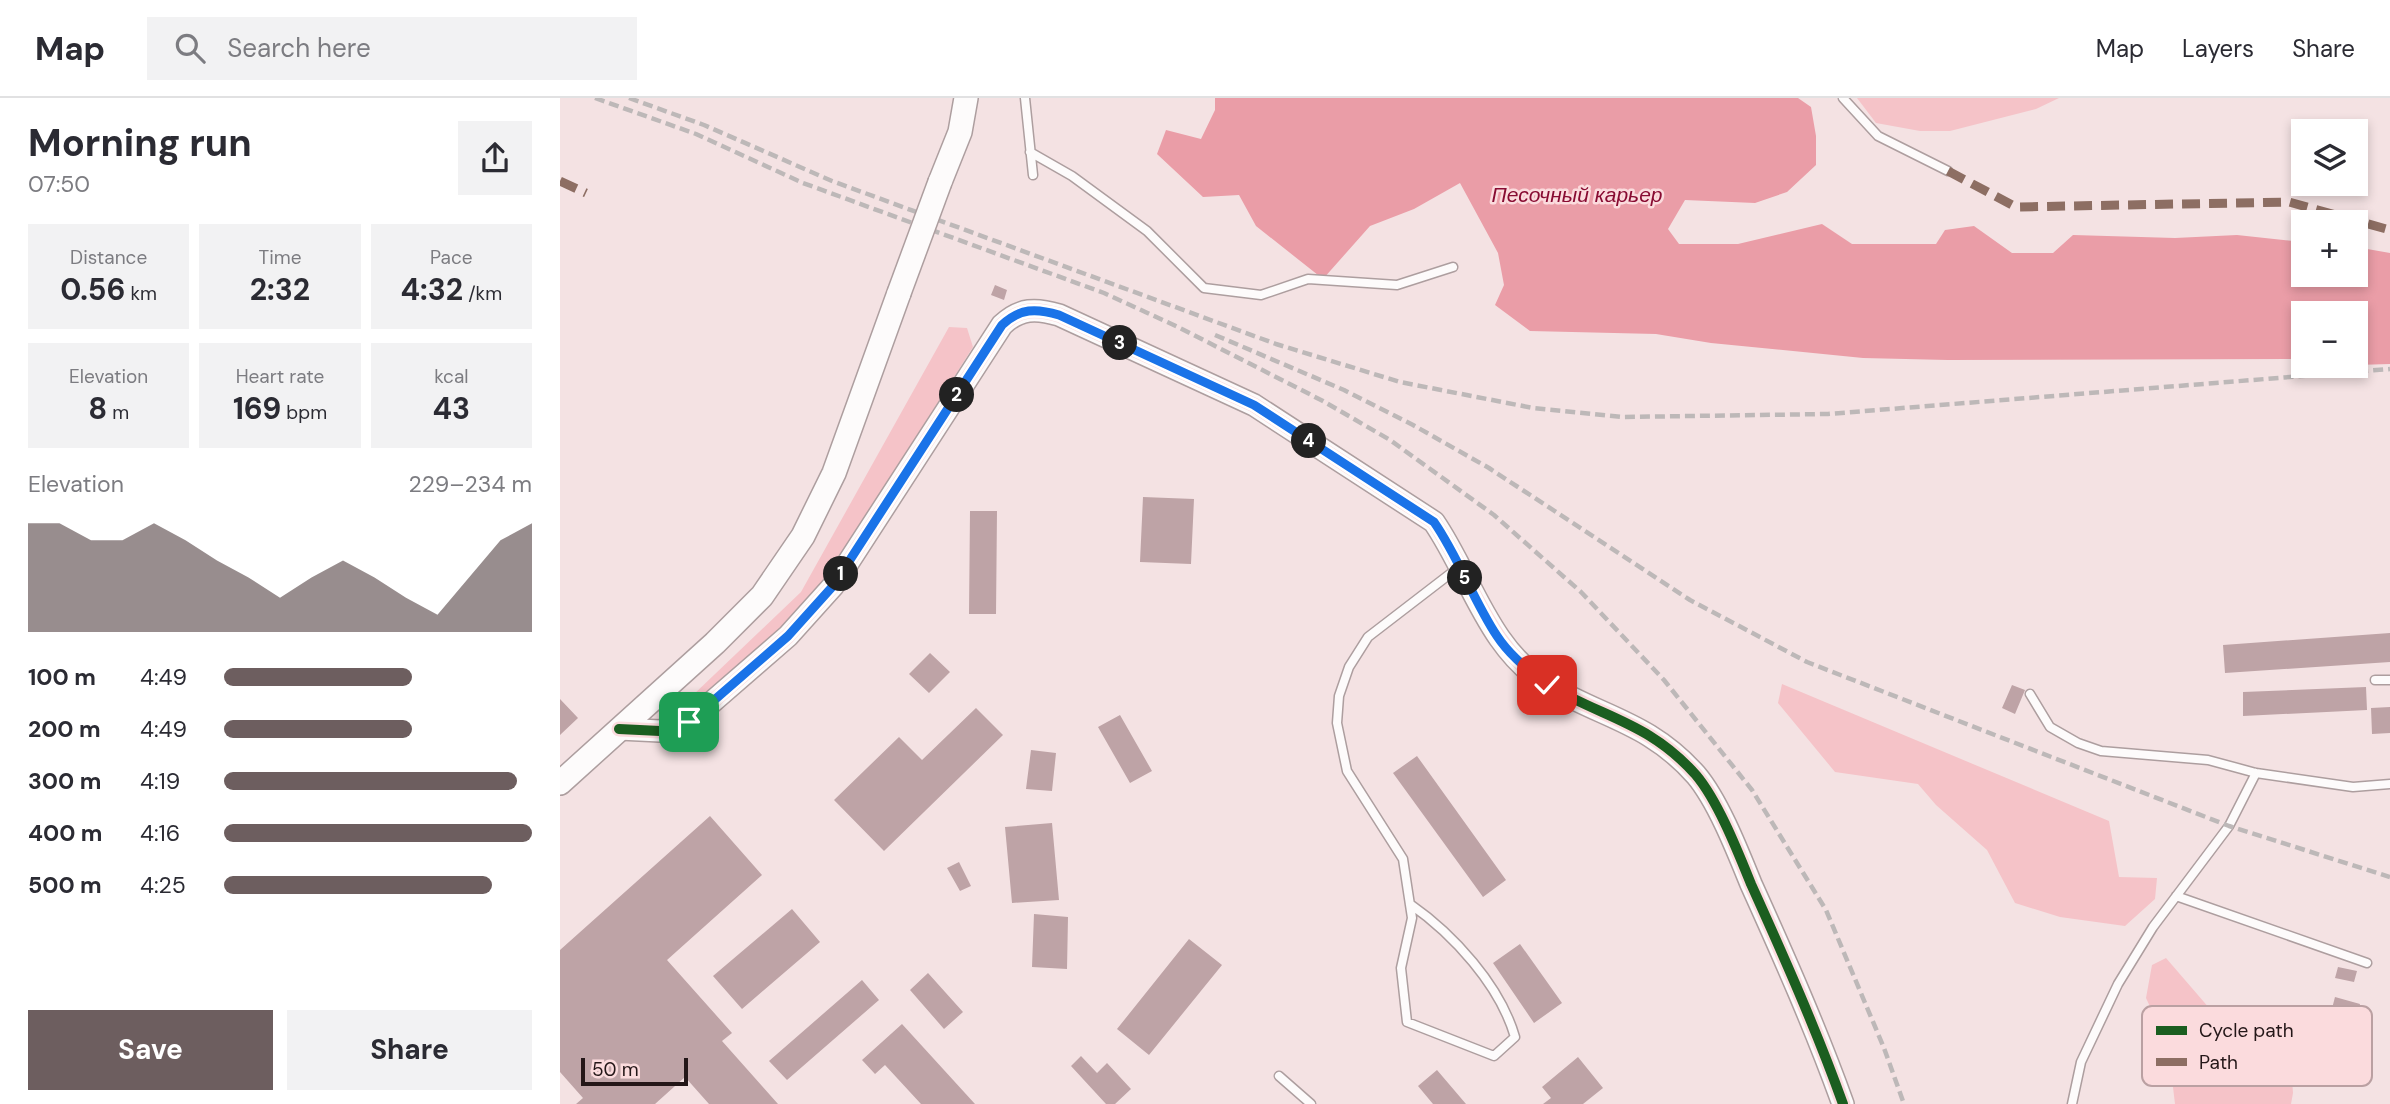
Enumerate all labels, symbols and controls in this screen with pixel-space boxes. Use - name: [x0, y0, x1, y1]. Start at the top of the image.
- search box: [147, 17, 637, 80]
- text: Map: [35, 27, 105, 70]
- icon: search: [171, 29, 209, 67]
- text: Search here: [227, 31, 371, 65]
- text: Map: [2096, 33, 2144, 64]
- text: Layers: [2182, 33, 2254, 64]
- text: Share: [2292, 33, 2355, 64]
- text: Morning run: [28, 118, 252, 168]
- map controls: [2291, 119, 2368, 378]
- button: layers: [2291, 119, 2368, 196]
- button: share: [458, 121, 532, 195]
- text: 07:50: [28, 169, 90, 199]
- water label: Песочный карьер: [1491, 181, 1663, 209]
- button: +: [2291, 210, 2368, 287]
- text: Distance: [70, 245, 147, 270]
- text: Time: [259, 245, 301, 270]
- text: Pace: [430, 245, 473, 270]
- text: 0.56: [60, 270, 125, 309]
- text: 2:32: [250, 270, 310, 309]
- text: 4:32: [401, 270, 463, 309]
- text: km: [125, 281, 157, 306]
- text: /km: [463, 281, 502, 306]
- button: −: [2291, 301, 2368, 378]
- pin: 3: [1102, 326, 1138, 360]
- text: 3: [1114, 330, 1125, 355]
- text: Elevation: [69, 364, 148, 389]
- text: Heart rate: [236, 364, 324, 389]
- text: kcal: [434, 364, 468, 389]
- pin: 2: [940, 378, 974, 412]
- text: 2: [951, 382, 962, 407]
- text: 8: [88, 389, 107, 428]
- text: 169: [233, 389, 281, 428]
- text: 43: [433, 389, 470, 428]
- text: m: [107, 400, 129, 425]
- text: bpm: [281, 400, 327, 425]
- pin: 4: [1292, 424, 1326, 458]
- text: 4: [1302, 428, 1315, 453]
- text: Elevation: [28, 469, 124, 499]
- text: 229–234 m: [408, 469, 532, 499]
- pin: 1: [824, 556, 858, 592]
- pin: 5: [1448, 560, 1482, 596]
- text: 1: [837, 561, 844, 586]
- text: 5: [1459, 565, 1470, 590]
- pin: [1517, 655, 1577, 715]
- text: 100 m: [28, 662, 96, 692]
- text: 4:49: [140, 662, 187, 692]
- icon: check: [1528, 666, 1566, 704]
- pin: [659, 692, 719, 752]
- icon: arrive: [670, 703, 708, 741]
- text: 200 m: [28, 714, 101, 744]
- text: 4:49: [140, 714, 187, 744]
- text: 300 m: [28, 766, 101, 796]
- text: 4:19: [140, 766, 180, 796]
- text: 400 m: [28, 818, 102, 848]
- text: 4:16: [140, 818, 180, 848]
- text: 500 m: [28, 870, 102, 900]
- text: 4:25: [140, 870, 186, 900]
- legend: [2142, 1006, 2372, 1086]
- button: Save: [28, 1010, 273, 1090]
- button: Share: [287, 1010, 532, 1090]
- text: Cycle path: [2199, 1018, 2294, 1043]
- text: Path: [2199, 1050, 2238, 1075]
- scale bar: [581, 1055, 688, 1087]
- text: 50 m: [592, 1057, 639, 1082]

